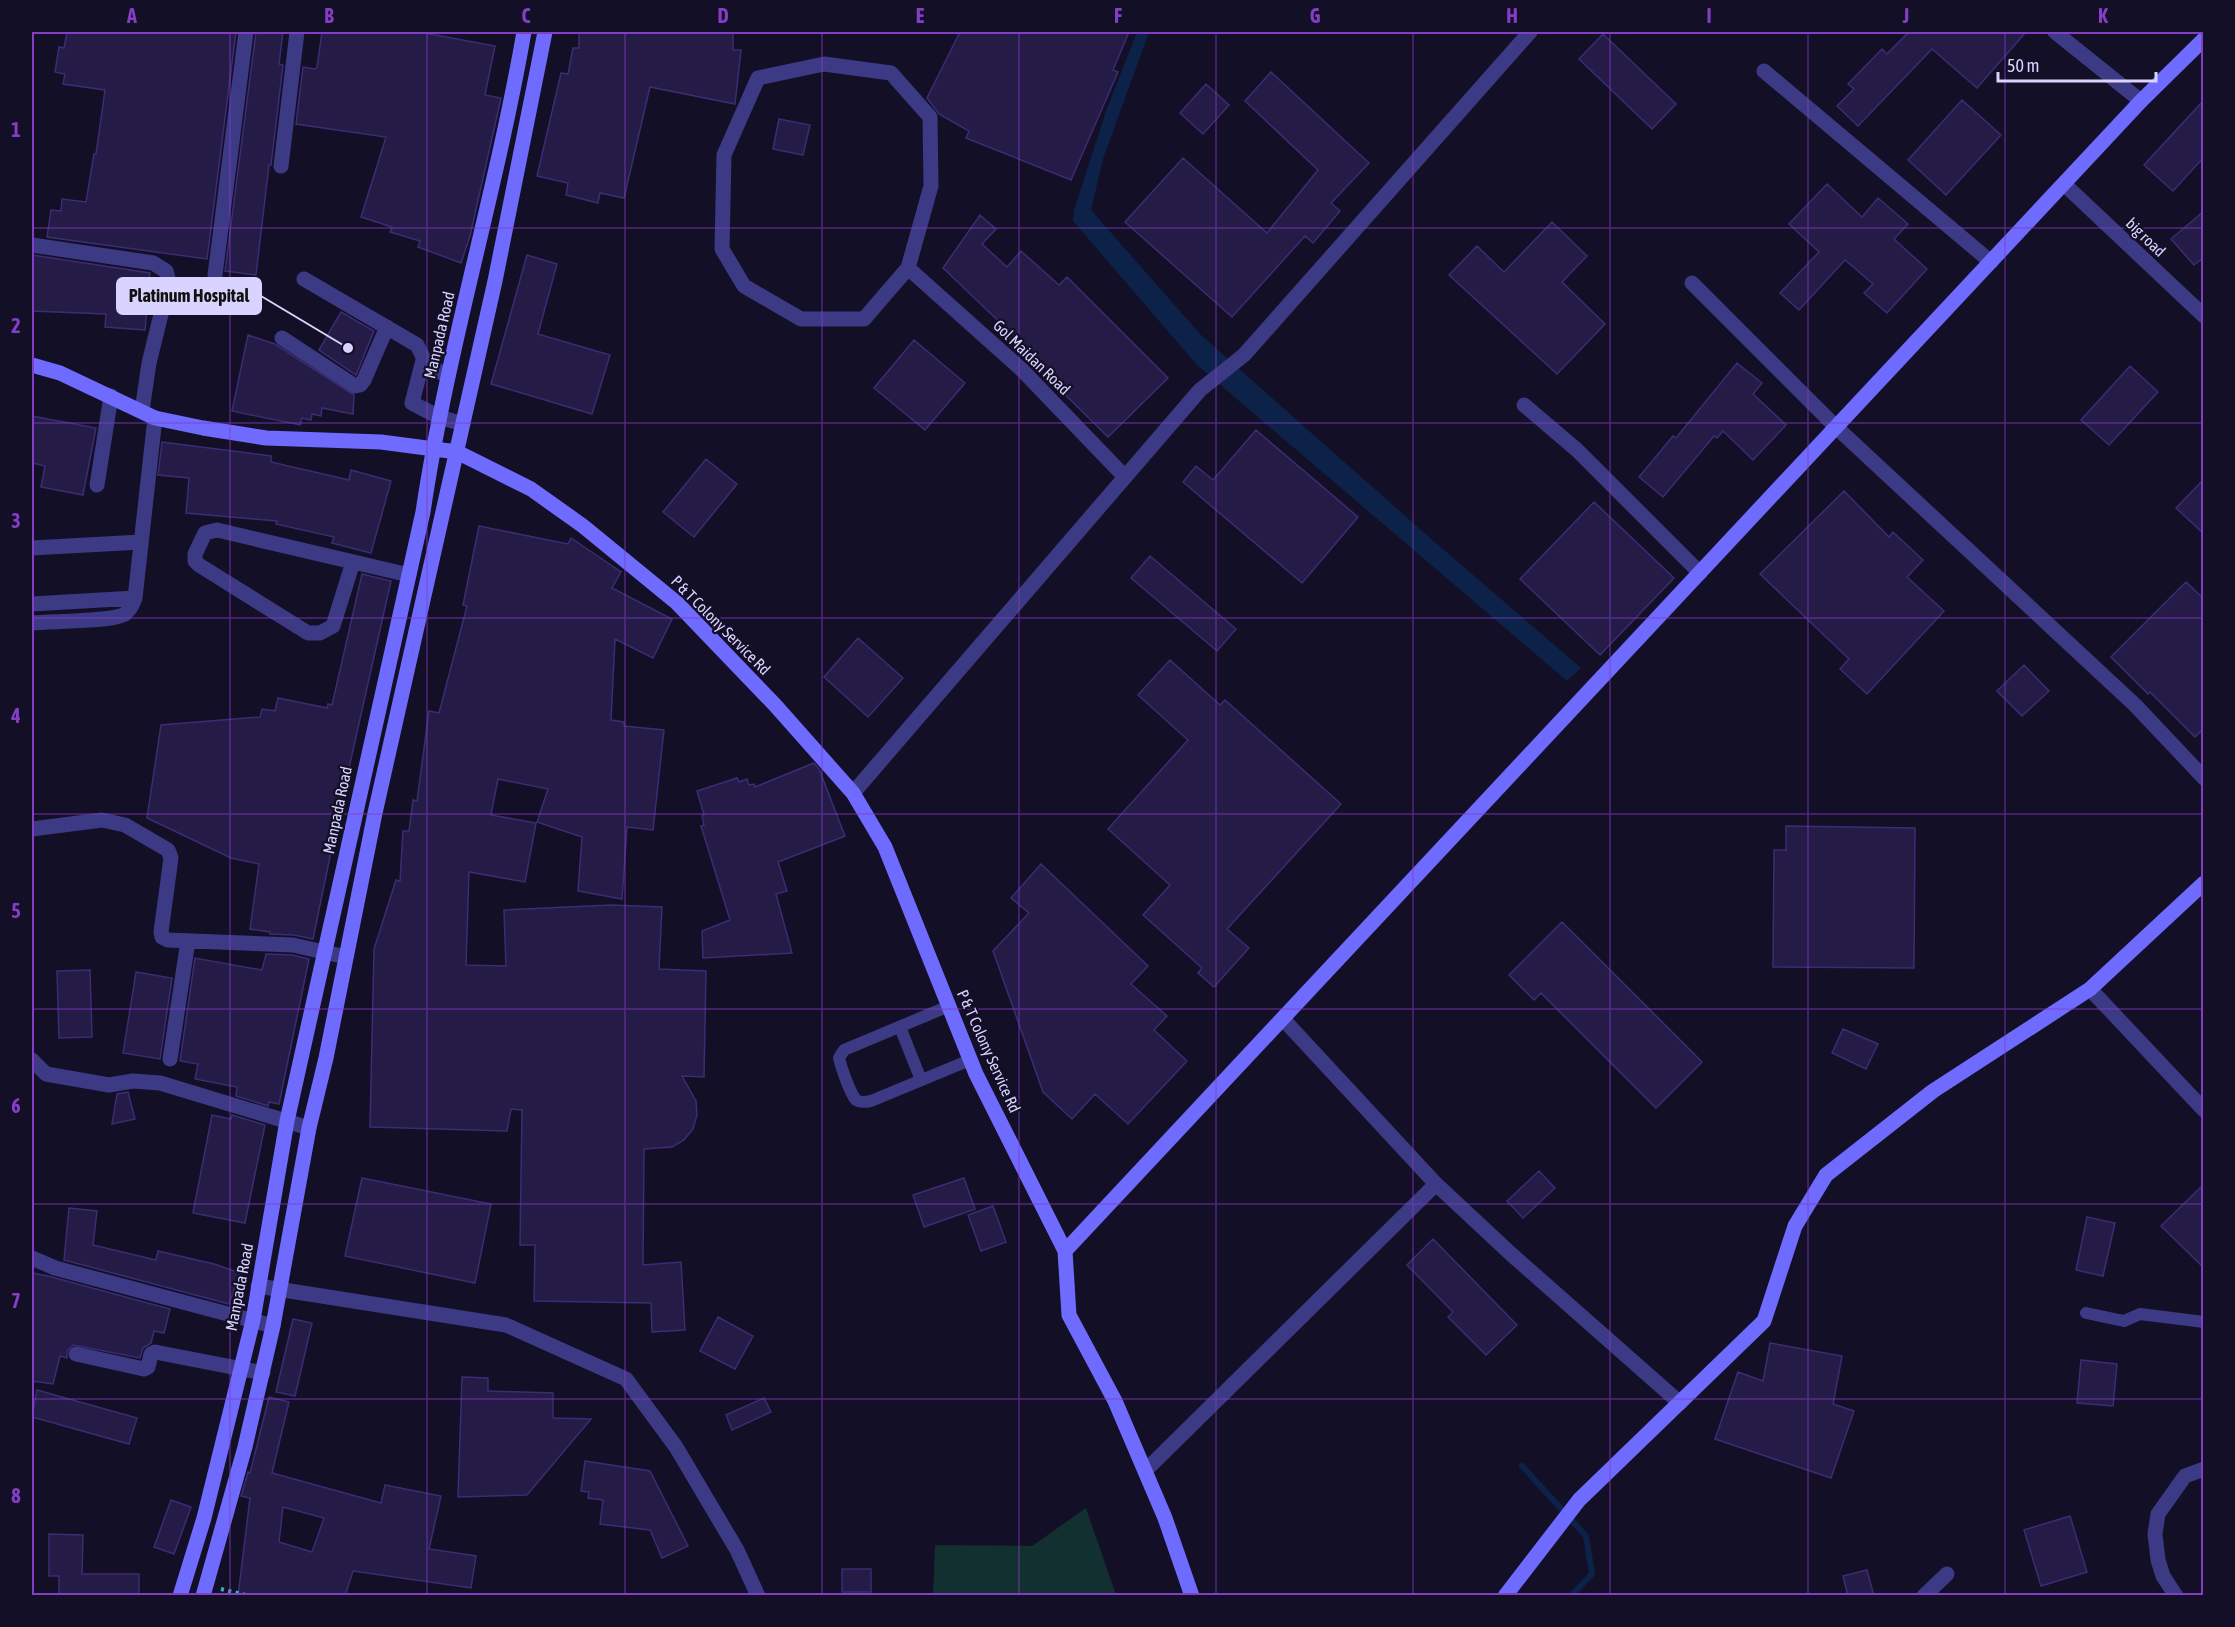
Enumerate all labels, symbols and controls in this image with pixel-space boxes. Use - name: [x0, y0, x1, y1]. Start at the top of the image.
- text: A: [126, 4, 137, 27]
- text: B: [324, 4, 334, 27]
- text: C: [522, 4, 531, 27]
- text: D: [717, 4, 729, 27]
- text: E: [916, 4, 925, 27]
- text: F: [1114, 4, 1122, 27]
- text: G: [1310, 4, 1321, 27]
- text: H: [1506, 4, 1518, 27]
- text: I: [1706, 4, 1712, 27]
- text: J: [1902, 4, 1909, 27]
- text: K: [2098, 4, 2108, 27]
- scale bar: [1998, 45, 2156, 83]
- text: 50 m: [2007, 55, 2039, 76]
- text: 1: [11, 118, 21, 141]
- street label: big road: [2122, 214, 2169, 261]
- callout: Platinum Hospital: [117, 278, 261, 314]
- text: Platinum Hospital: [129, 285, 249, 306]
- street label: Manpada Road: [420, 290, 459, 380]
- text: 2: [11, 314, 21, 337]
- street label: Gol Maidan Road: [990, 316, 1074, 398]
- text: 3: [11, 509, 21, 532]
- street label: P & T Colony Service Rd: [667, 572, 774, 679]
- text: 4: [10, 704, 21, 727]
- street label: Manpada Road: [319, 765, 356, 855]
- text: 5: [11, 899, 21, 922]
- street label: P & T Colony Service Rd: [953, 987, 1024, 1116]
- text: 6: [11, 1094, 21, 1117]
- street label: Manpada Road: [222, 1242, 257, 1332]
- text: 7: [11, 1289, 21, 1312]
- text: 8: [11, 1484, 21, 1507]

